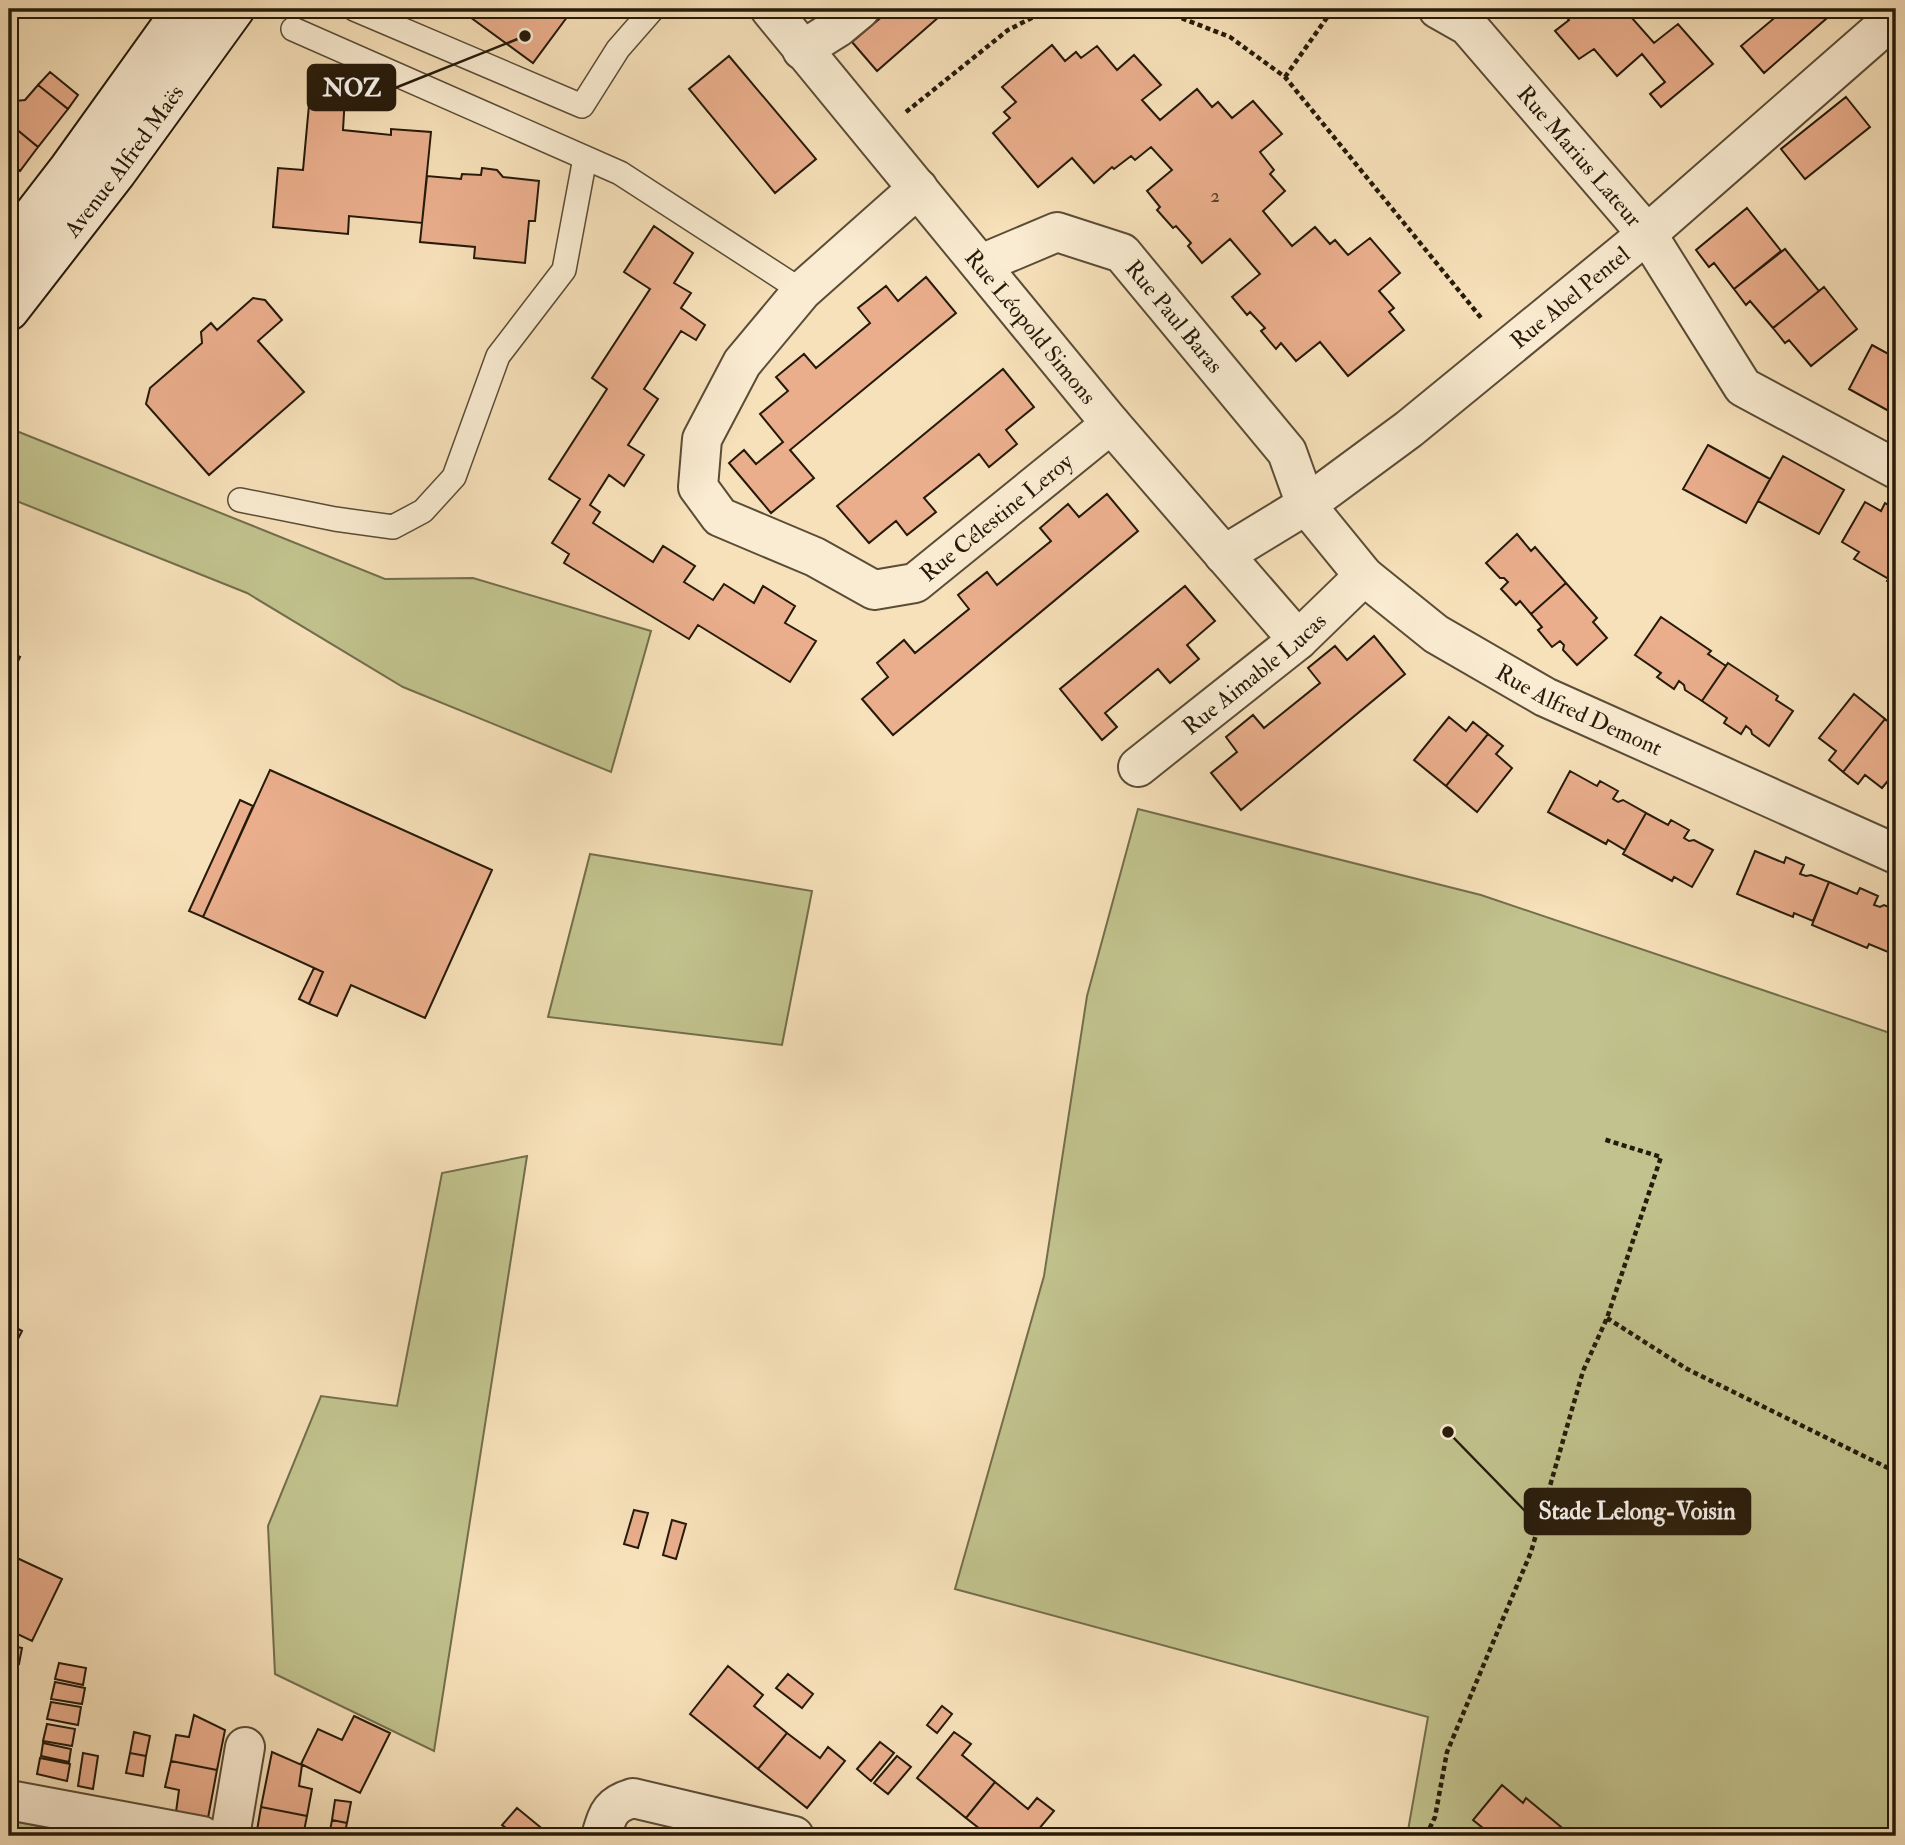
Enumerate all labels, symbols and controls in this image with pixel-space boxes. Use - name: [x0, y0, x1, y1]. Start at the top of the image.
- callout: NOZ: [308, 65, 395, 110]
- text: NOZ: [322, 73, 381, 104]
- street label: Avenue Alfred Maës: [57, 79, 190, 244]
- street label: Rue Marius Lateur: [1511, 79, 1649, 233]
- house number: 2: [1210, 184, 1220, 208]
- street label: Rue Abel Pentel: [1504, 240, 1636, 355]
- street label: Rue Léopold Simons: [959, 243, 1103, 410]
- street label: Rue Paul Baras: [1119, 254, 1230, 379]
- street label: Rue Célestine Leroy: [914, 446, 1079, 588]
- street label: Rue Aimable Lucas: [1176, 606, 1332, 741]
- street label: Rue Alfred Demont: [1491, 657, 1667, 762]
- callout: Stade Lelong-Voisin: [1525, 1489, 1750, 1534]
- text: Stade Lelong-Voisin: [1538, 1496, 1736, 1527]

